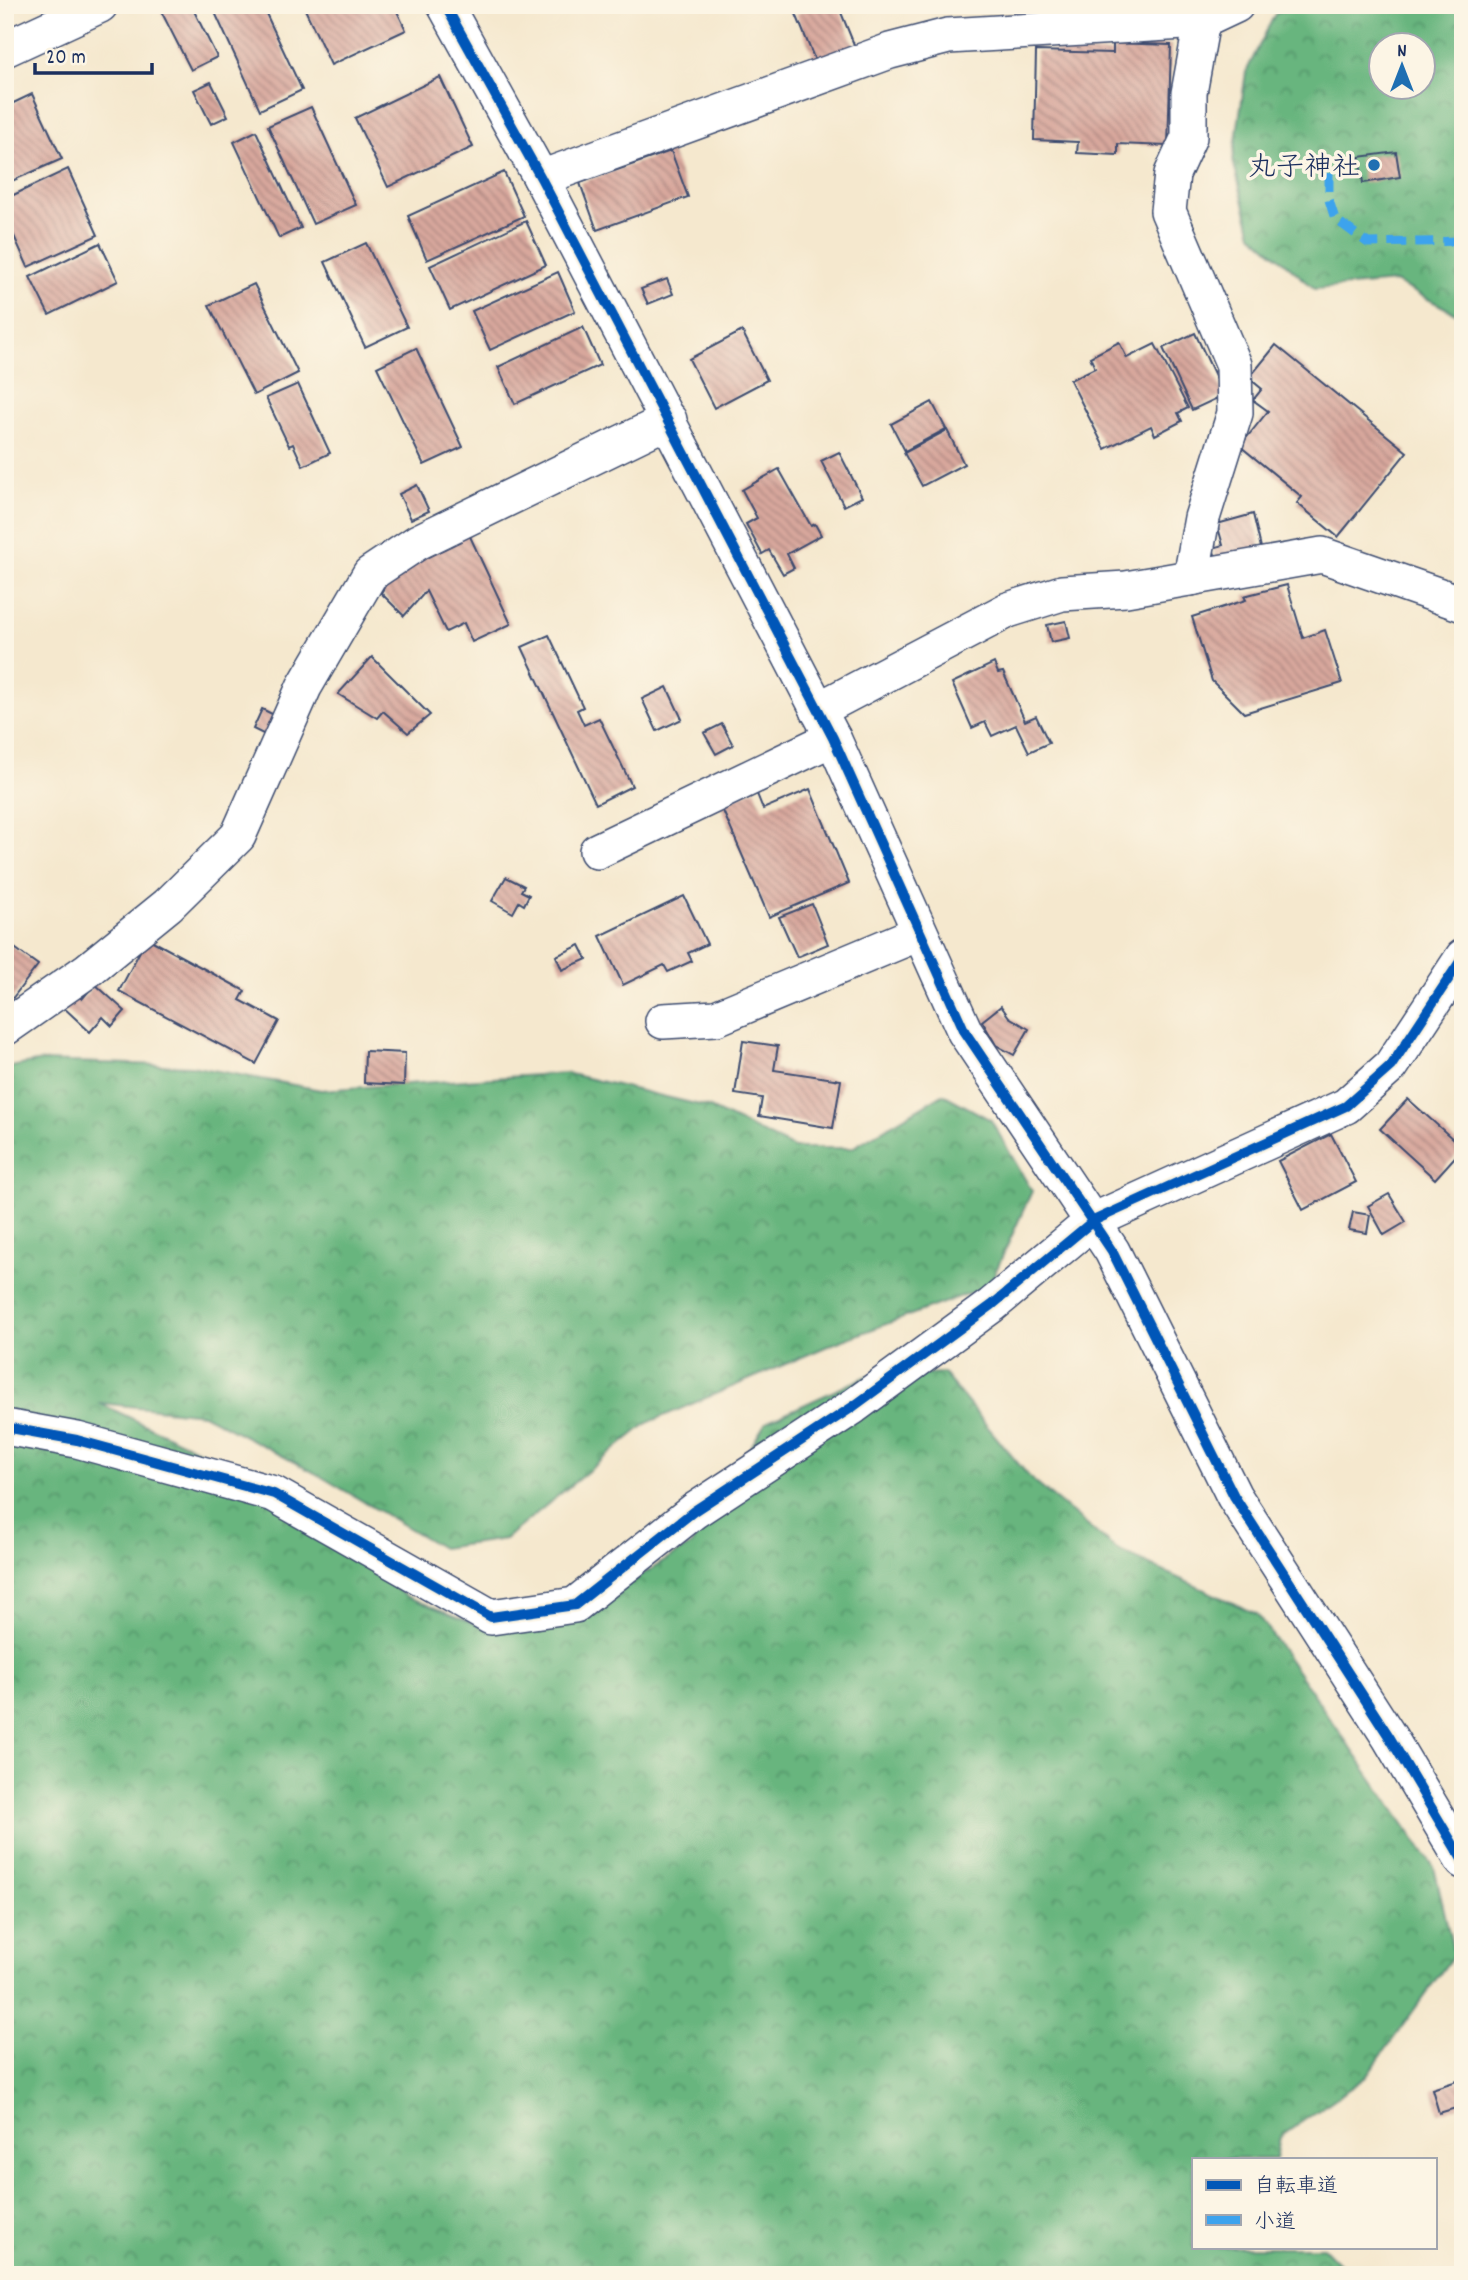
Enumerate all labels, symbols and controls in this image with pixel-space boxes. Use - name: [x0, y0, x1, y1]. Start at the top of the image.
- scale bar: [35, 32, 152, 76]
- north arrow: [1366, 32, 1436, 102]
- text: N: [1397, 39, 1407, 66]
- text: 20 m: [46, 44, 86, 74]
- place label: 丸子神社: [1248, 150, 1360, 190]
- marker: 丸子神社: [1366, 157, 1382, 173]
- legend: [1192, 2158, 1436, 2248]
- text: 自転車道: [1254, 2173, 1338, 2203]
- text: 小道: [1254, 2209, 1296, 2239]

